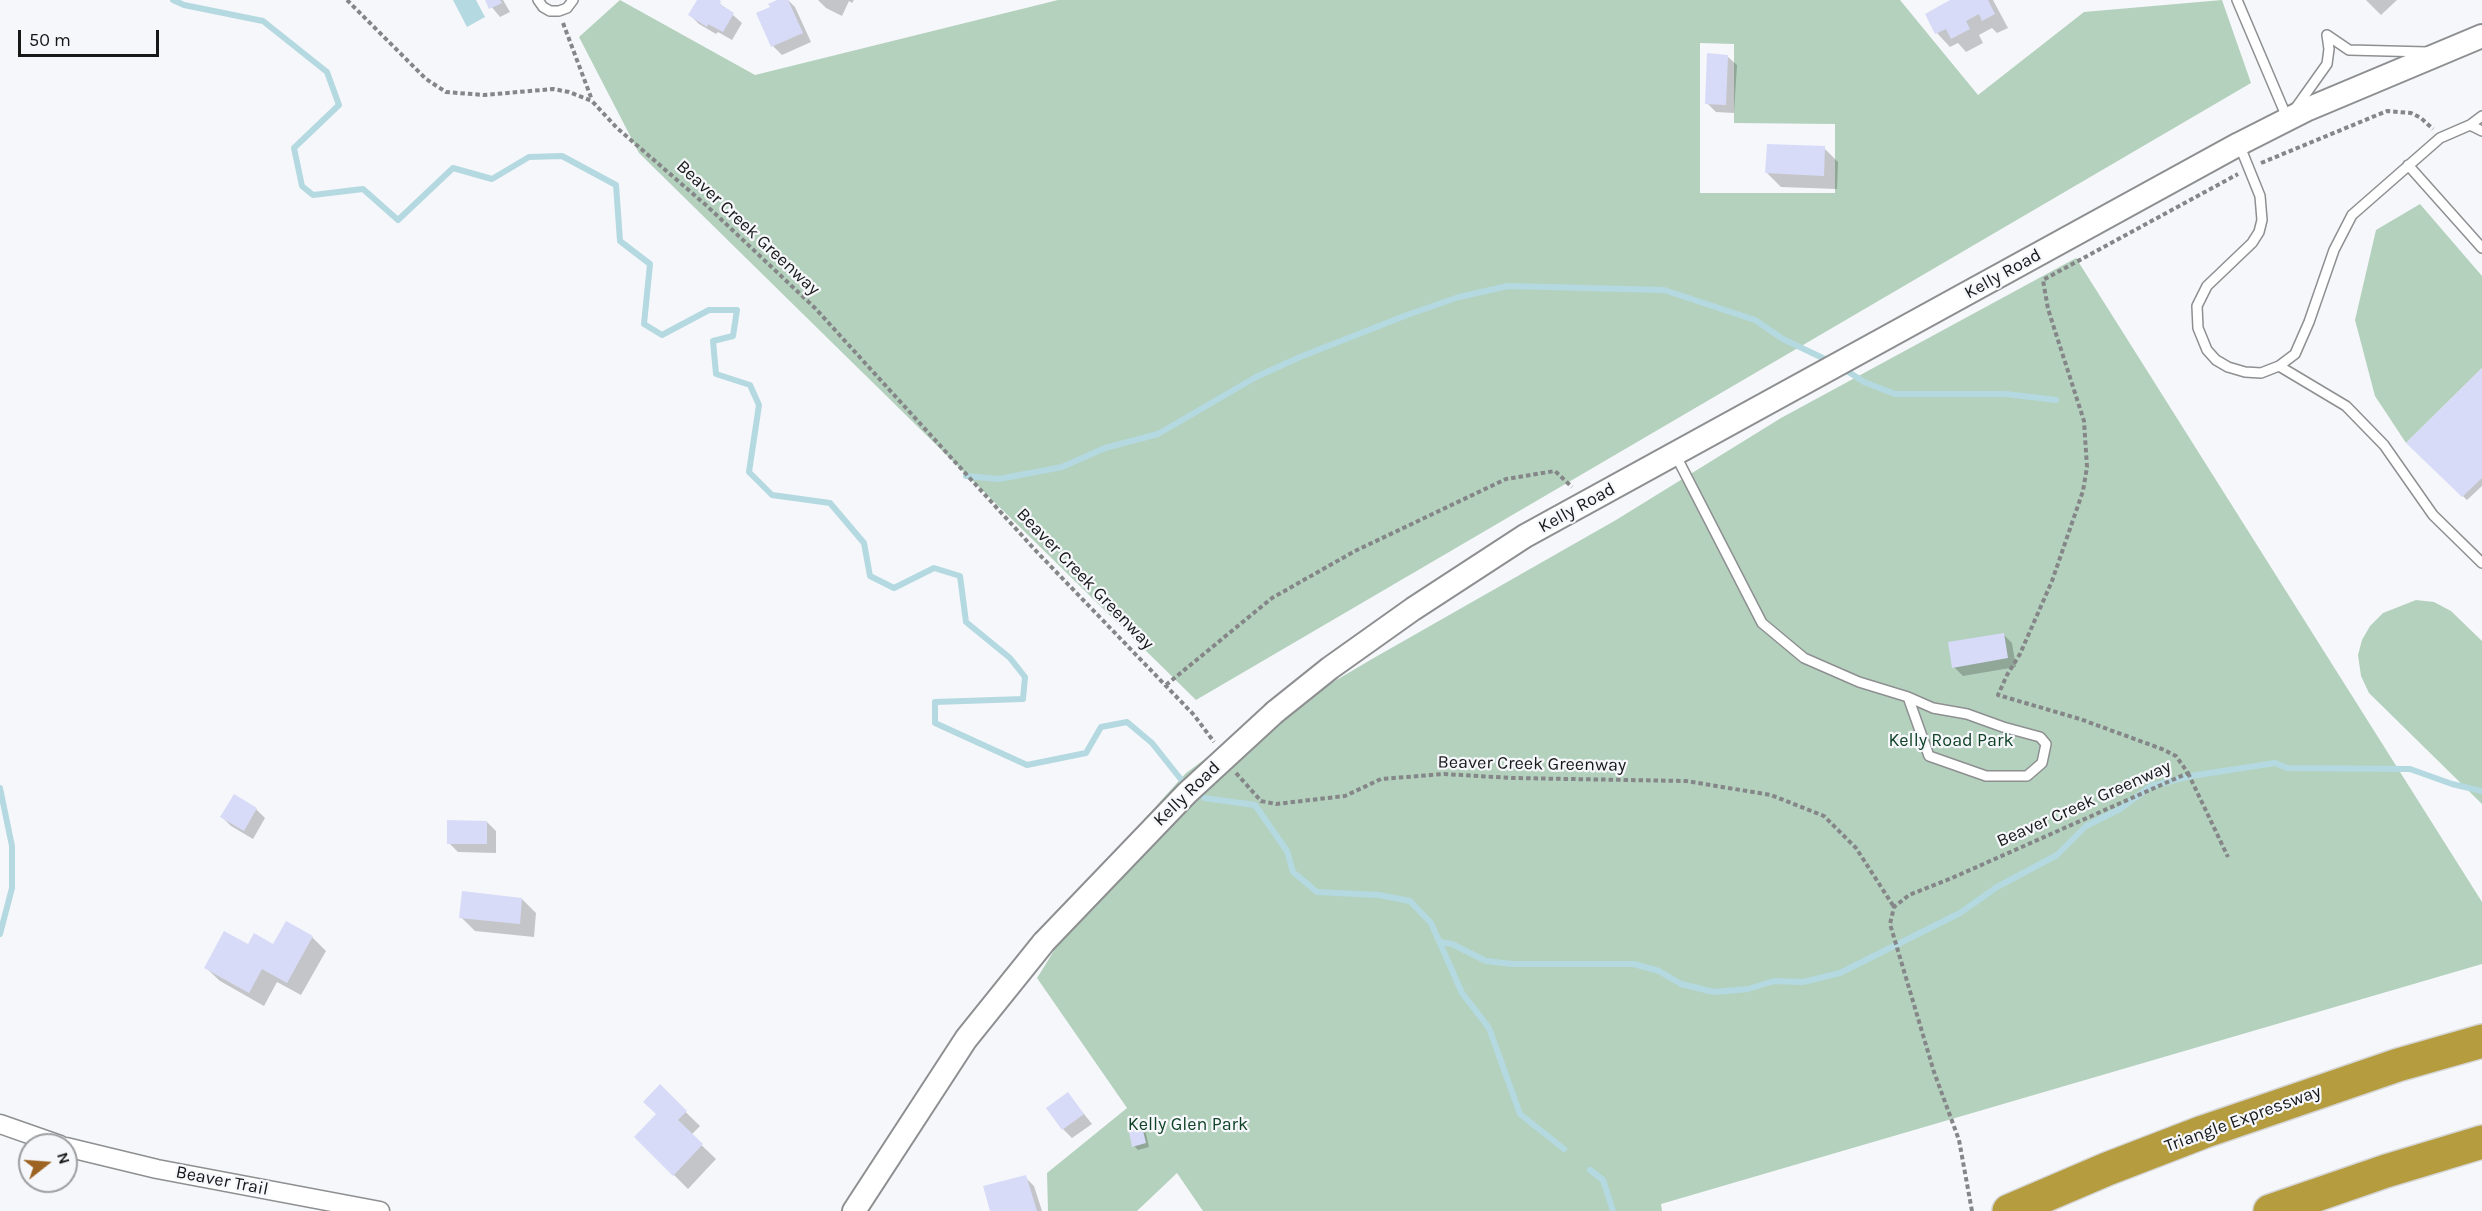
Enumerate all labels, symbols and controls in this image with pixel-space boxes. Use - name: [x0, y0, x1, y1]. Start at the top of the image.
- scale bar: [21, 18, 162, 56]
- text: 50 m: [29, 29, 71, 51]
- street label: Beaver Creek Greenway: [672, 156, 824, 300]
- street label: Kelly Road: [1961, 244, 2045, 304]
- street label: Kelly Road: [1535, 478, 1619, 538]
- street label: Beaver Creek Greenway: [1012, 504, 1158, 654]
- park label: Kelly Road Park: [1888, 730, 2014, 752]
- street label: Beaver Creek Greenway: [1438, 752, 1626, 776]
- street label: Beaver Creek Greenway: [1993, 756, 2175, 852]
- street label: Kelly Road: [1149, 757, 1225, 831]
- street label: Triangle Expressway: [2162, 1081, 2324, 1157]
- park label: Kelly Glen Park: [1128, 1114, 1248, 1136]
- north arrow: [18, 1133, 78, 1193]
- text: N: [53, 1150, 75, 1166]
- street label: Beaver Trail: [174, 1161, 270, 1201]

